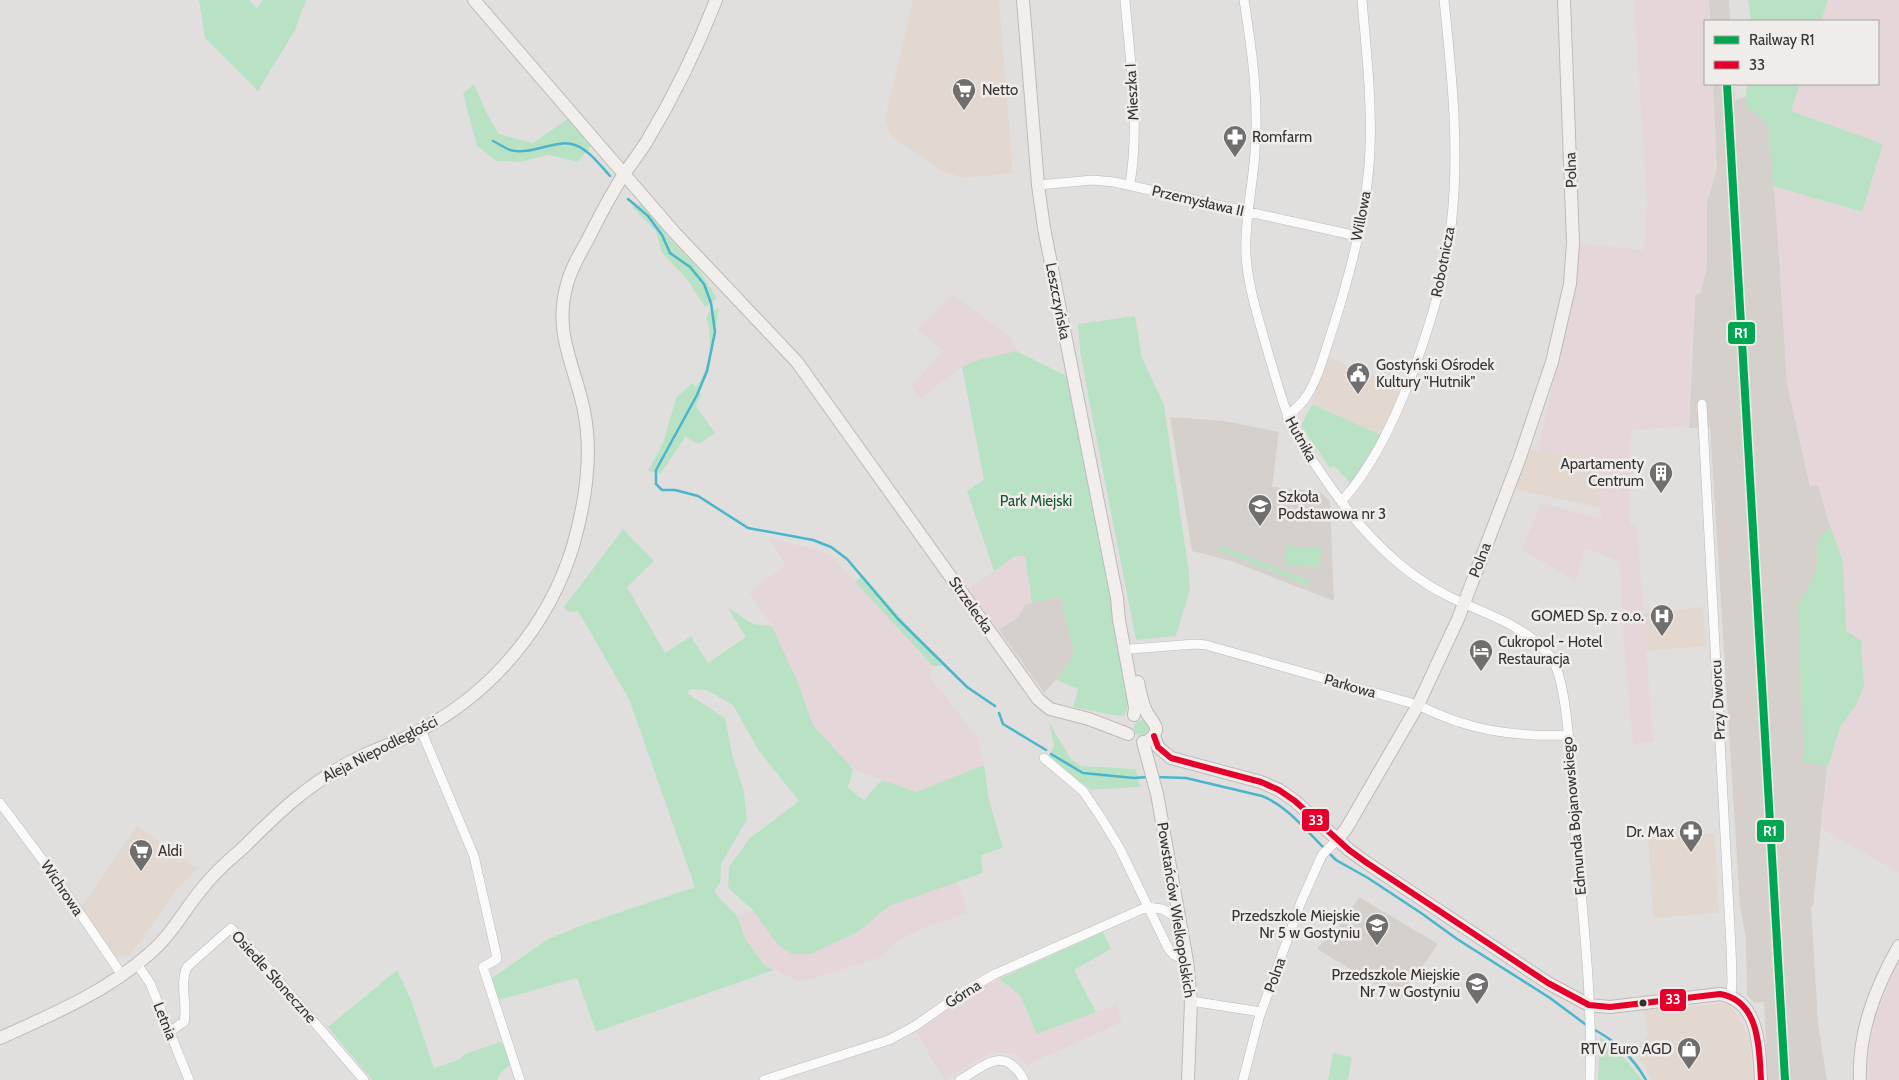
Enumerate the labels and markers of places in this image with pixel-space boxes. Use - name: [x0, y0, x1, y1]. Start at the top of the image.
- supermarket icon: Netto: [951, 77, 977, 111]
- place label: Netto: [982, 81, 1018, 99]
- pharmacy icon: Romfarm: [1222, 124, 1248, 158]
- place label: Romfarm: [1252, 128, 1312, 146]
- place label: Gostyński Ośrodek Kultury "Hutnik": [1376, 356, 1495, 391]
- public building icon: Gostyński Ośrodek Kultury "Hutnik": [1345, 361, 1371, 395]
- place label: Apartamenty Centrum: [1560, 455, 1644, 490]
- building icon: Apartamenty Centrum: [1648, 460, 1674, 494]
- place label: Szkoła Podstawowa nr 3: [1278, 488, 1386, 523]
- school or university icon: Szkoła Podstawowa nr 3: [1247, 493, 1273, 527]
- hospital icon: GOMED Sp. z o.o.: [1649, 603, 1675, 637]
- place label: GOMED Sp. z o.o.: [1531, 607, 1644, 625]
- place label: Cukropol - Hotel Restauracja: [1498, 633, 1603, 668]
- hotel icon: Cukropol - Hotel Restauracja: [1468, 638, 1494, 672]
- pharmacy icon: Dr. Max: [1678, 819, 1704, 853]
- place label: Dr. Max: [1626, 823, 1674, 841]
- supermarket icon: Aldi: [128, 838, 154, 872]
- place label: Aldi: [158, 842, 182, 860]
- place label: Przedszkole Miejskie Nr 5 w Gostyniu: [1232, 907, 1360, 942]
- school or university icon: Przedszkole Miejskie Nr 5 w Gostyniu: [1364, 912, 1390, 946]
- place label: Przedszkole Miejskie Nr 7 w Gostyniu: [1332, 966, 1460, 1001]
- school or university icon: Przedszkole Miejskie Nr 7 w Gostyniu: [1464, 971, 1490, 1005]
- unlabelled marker: [1638, 998, 1648, 1008]
- shop icon: RTV Euro AGD: [1676, 1036, 1702, 1070]
- place label: RTV Euro AGD: [1581, 1040, 1672, 1058]

